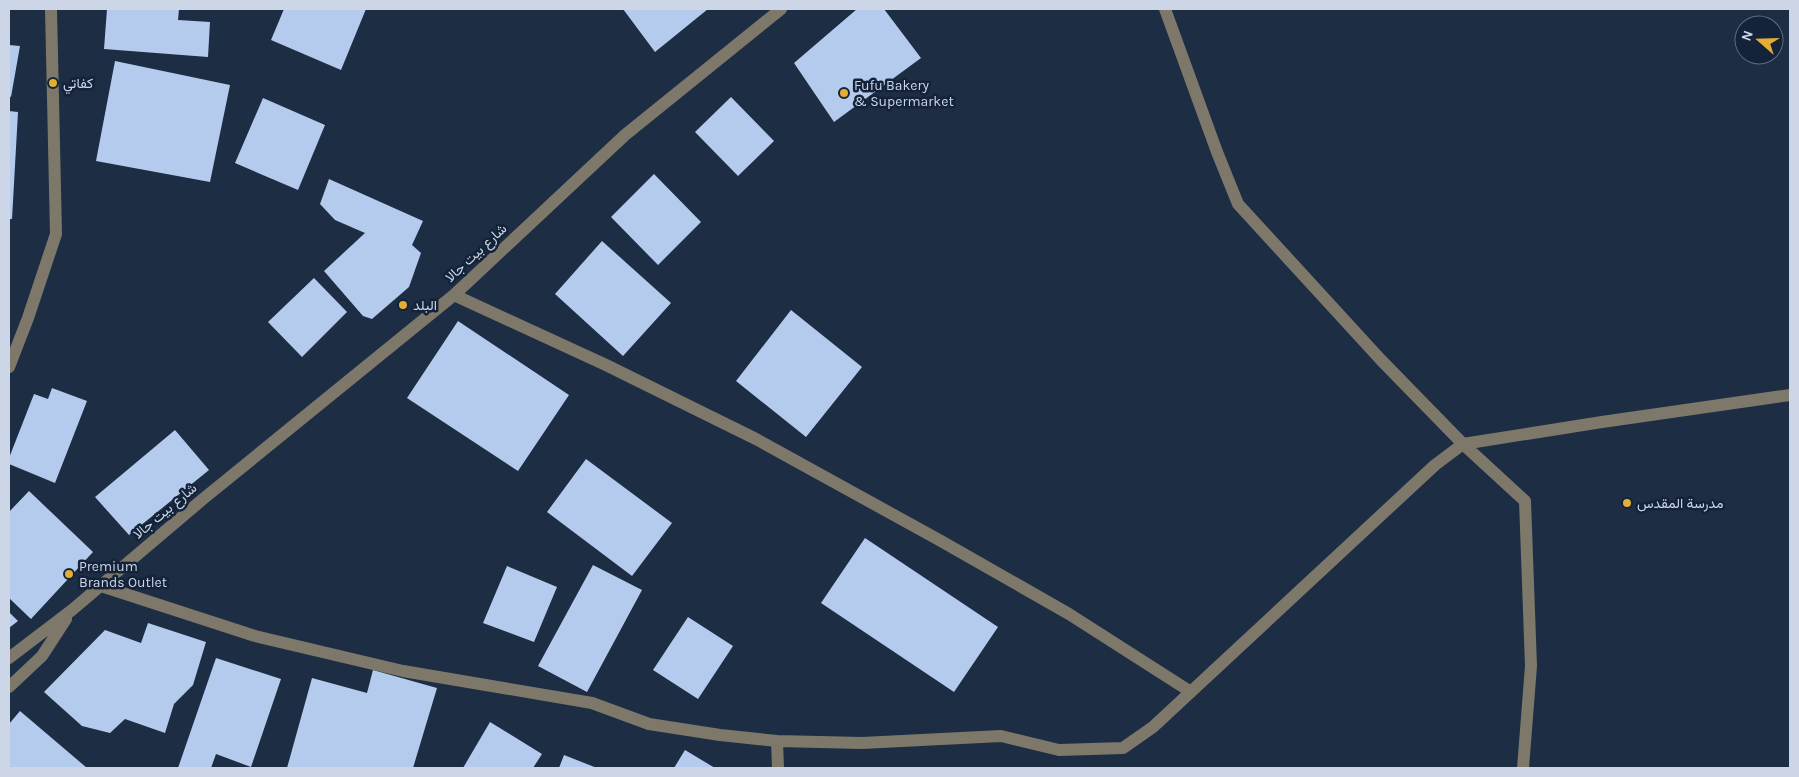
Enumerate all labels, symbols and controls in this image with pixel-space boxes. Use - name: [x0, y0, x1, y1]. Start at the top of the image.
- north arrow: [1734, 15, 1784, 65]
- text: N: [1738, 28, 1757, 43]
- place label: كفاتي: [63, 75, 93, 95]
- marker: كفاتي: [47, 77, 59, 89]
- place label: Fufu Bakery & Supermarket: [854, 77, 954, 110]
- marker: Fufu Bakery & Supermarket: [838, 87, 850, 99]
- street label: شارع بيت جالا: [442, 220, 512, 287]
- place label: البلد: [413, 297, 437, 314]
- marker: البلد: [397, 299, 409, 311]
- street label: شارع بيت جالا: [130, 479, 202, 544]
- place label: مدرسة المقدس: [1637, 495, 1724, 512]
- marker: مدرسة المقدس: [1621, 497, 1633, 509]
- place label: Premium Brands Outlet: [79, 558, 167, 591]
- marker: Premium Brands Outlet: [63, 568, 75, 580]

